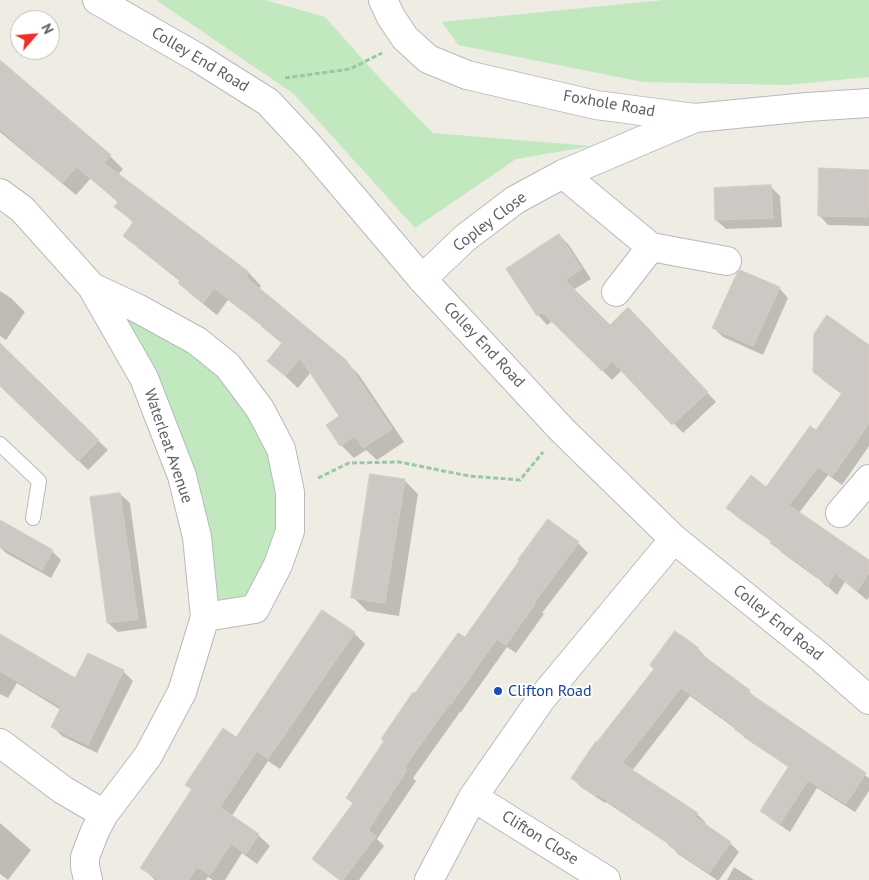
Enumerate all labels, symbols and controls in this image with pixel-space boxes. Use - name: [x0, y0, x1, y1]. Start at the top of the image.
- north arrow: [10, 10, 60, 60]
- text: N: [37, 20, 58, 37]
- street label: Colley End Road: [148, 23, 252, 97]
- street label: Foxhole Road: [562, 86, 656, 122]
- street label: Copley Close: [449, 188, 531, 256]
- street label: Colley End Road: [439, 298, 529, 392]
- street label: Waterleat Avenue: [139, 386, 197, 506]
- street label: Colley End Road: [729, 581, 827, 665]
- place label: Clifton Road: [508, 681, 592, 701]
- marker: Clifton Road: [492, 685, 504, 697]
- street label: Clifton Close: [498, 807, 582, 869]

